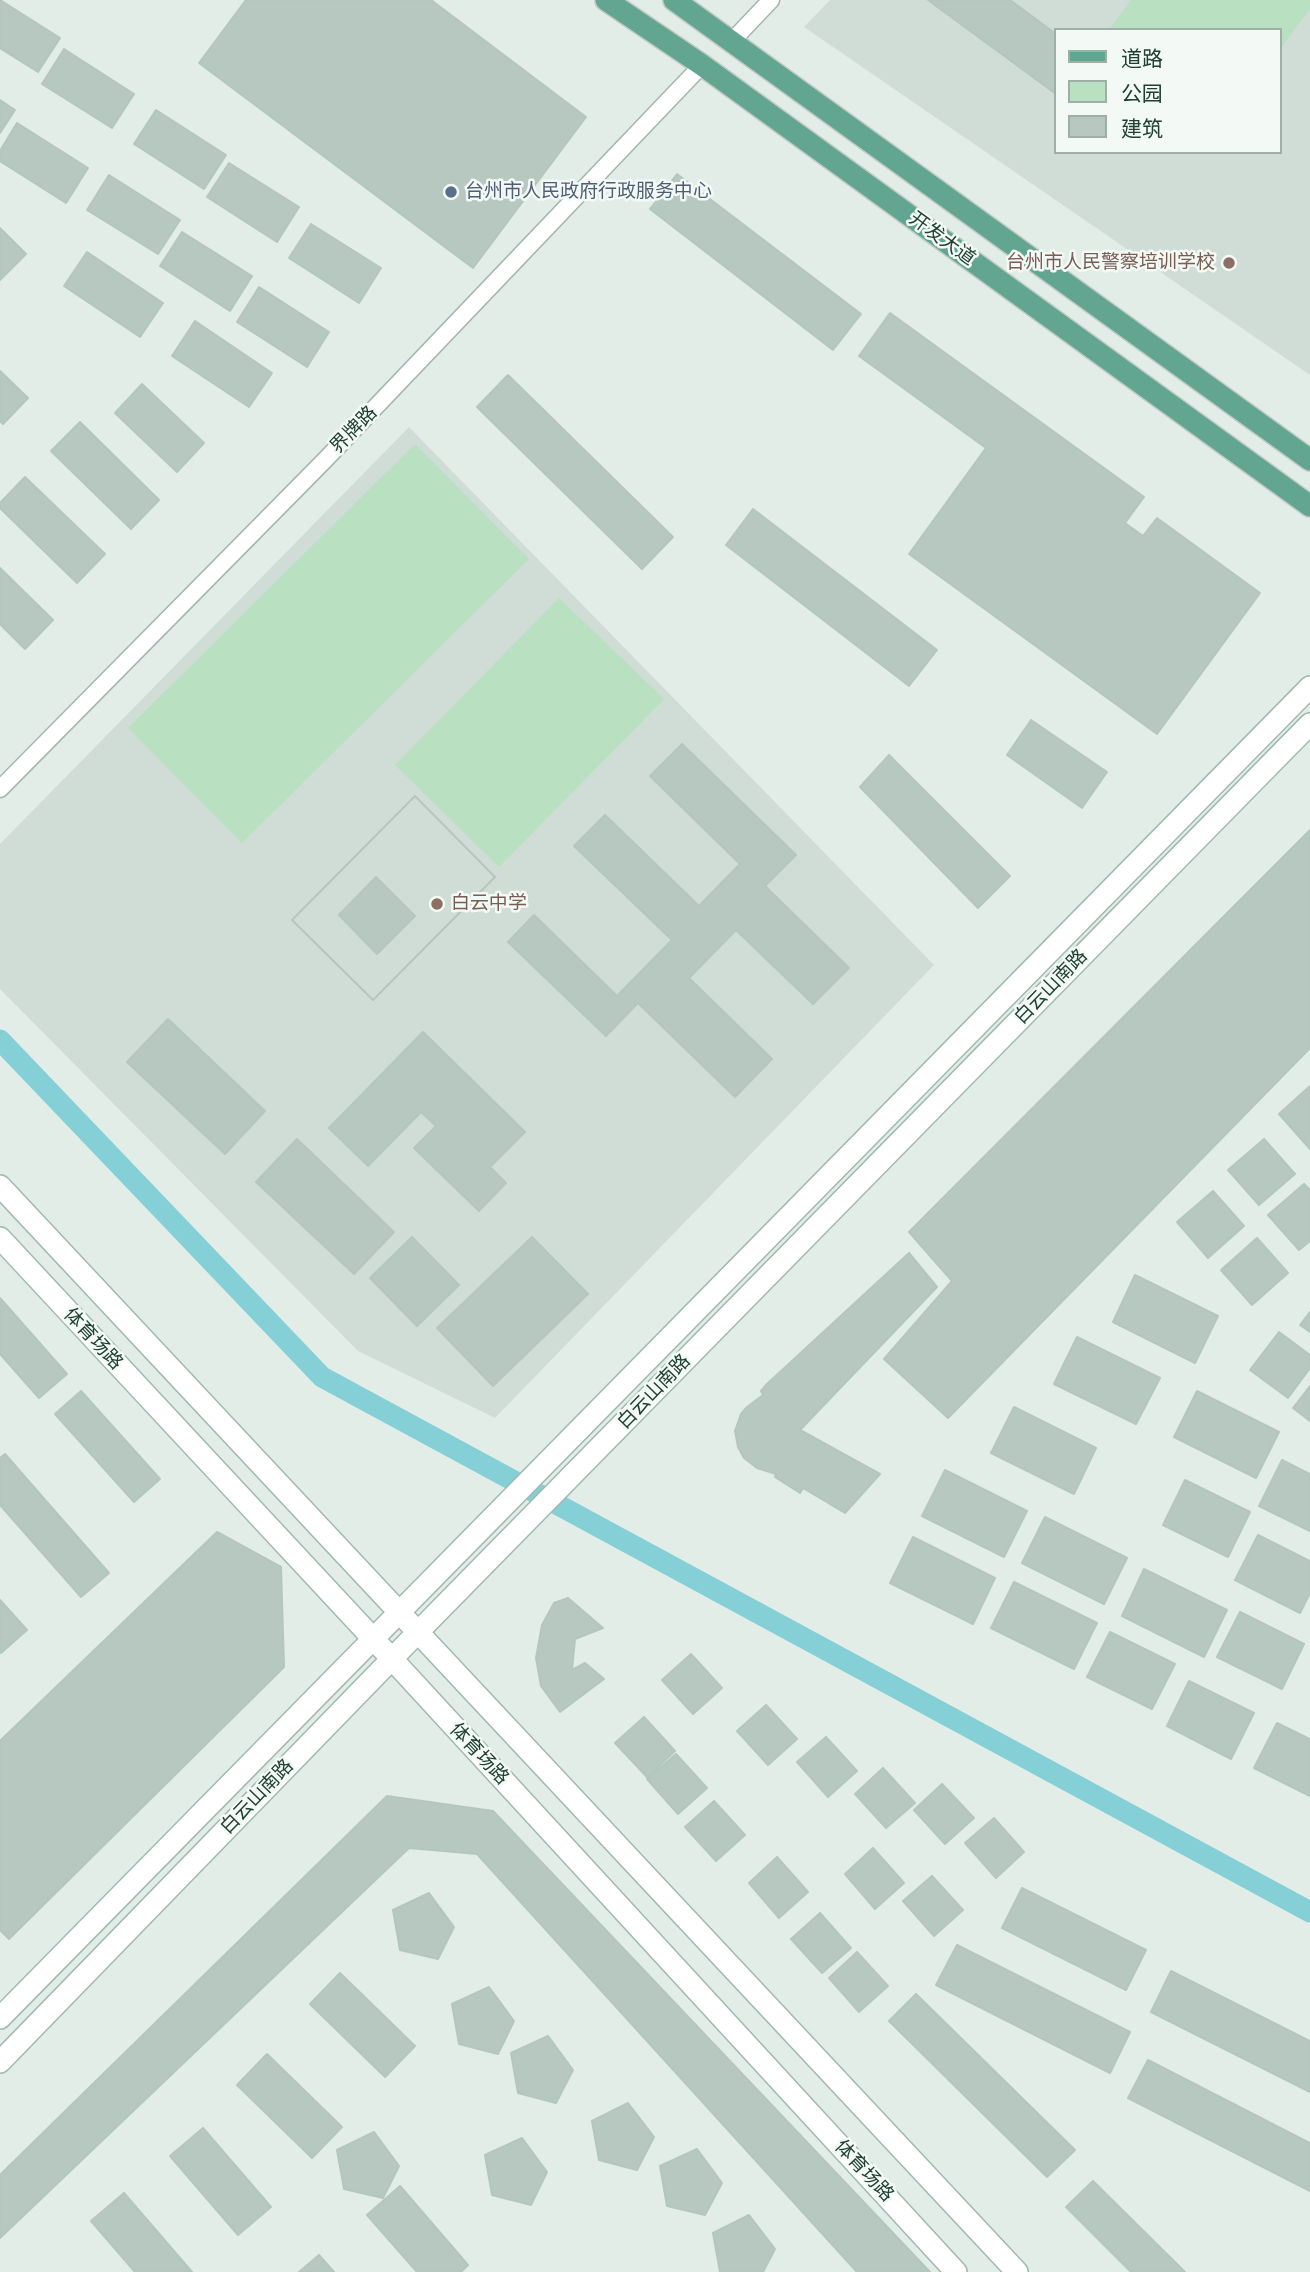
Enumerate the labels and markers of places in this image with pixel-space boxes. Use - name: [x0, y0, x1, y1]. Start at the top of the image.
- place label: 台州市人民政府行政服务中心: [465, 181, 712, 203]
- marker: 台州市人民政府行政服务中心: [443, 184, 459, 200]
- place label: 台州市人民警察培训学校: [1006, 252, 1215, 274]
- marker: 台州市人民警察培训学校: [1221, 255, 1237, 271]
- place label: 白云中学: [451, 893, 527, 915]
- marker: 白云中学: [429, 896, 445, 912]

